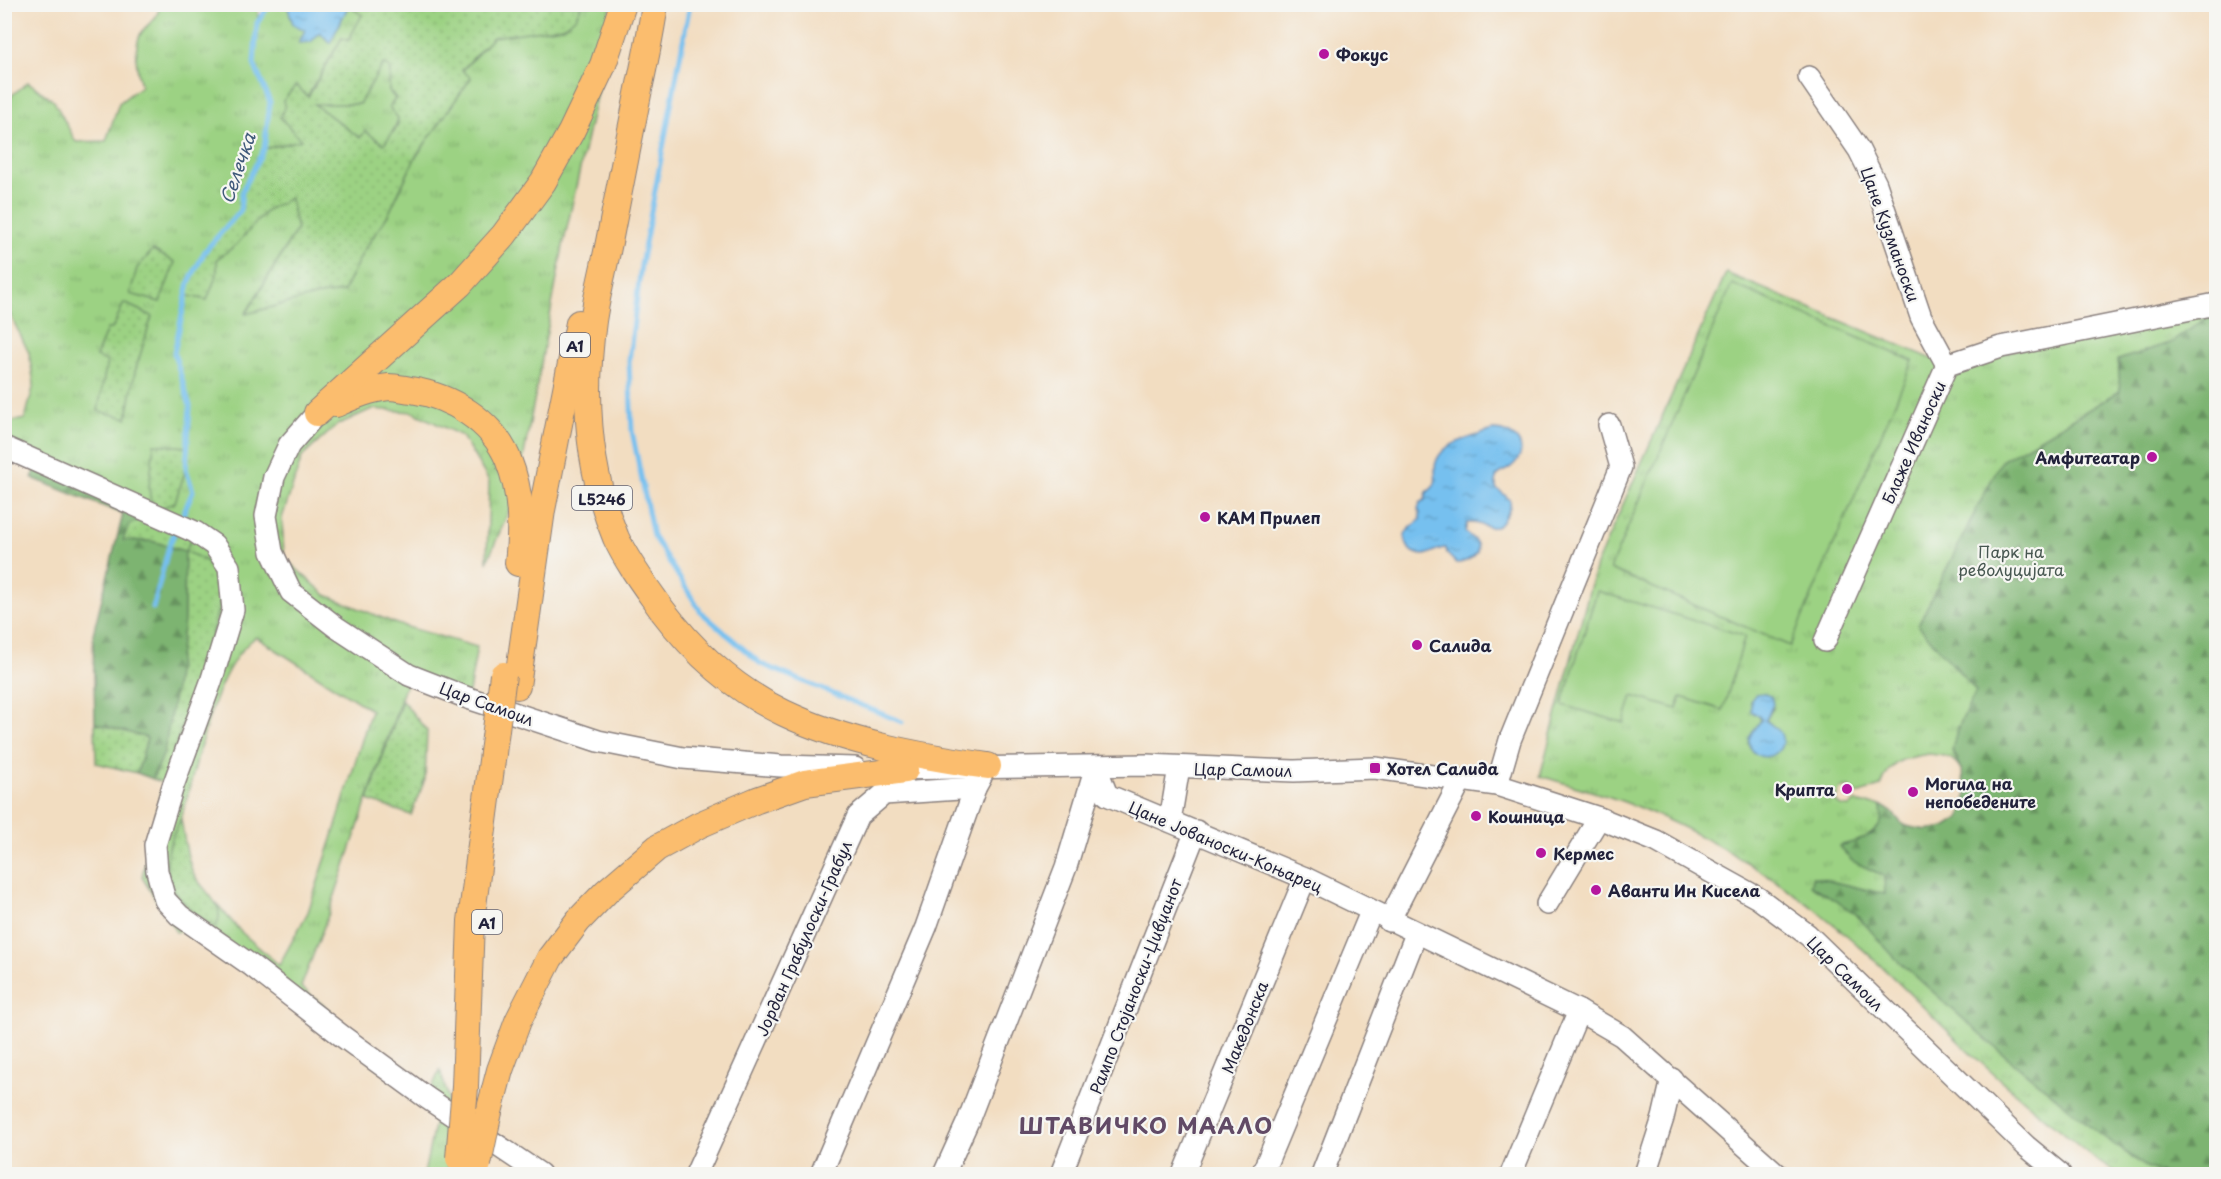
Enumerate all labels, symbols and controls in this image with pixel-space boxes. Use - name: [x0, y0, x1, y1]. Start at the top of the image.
- place label: Фокус: [1336, 42, 1388, 66]
- marker: Фокус: [1317, 47, 1331, 61]
- water label: Селечка: [212, 128, 262, 207]
- street label: Цане Кузманоски: [1855, 163, 1927, 305]
- road number: A1: [560, 333, 590, 357]
- street label: Блаже Иваноски: [1875, 377, 1951, 507]
- place label: Амфитеатар: [2034, 445, 2140, 469]
- marker: Амфитеатар: [2145, 450, 2159, 464]
- road number: L5246: [572, 486, 632, 510]
- place label: КАМ Прилеп: [1217, 505, 1321, 529]
- marker: КАМ Прилеп: [1198, 510, 1212, 524]
- park label: Парк на револуцијата: [1958, 539, 2064, 581]
- place label: Салида: [1429, 633, 1492, 657]
- marker: Салида: [1410, 638, 1424, 652]
- street label: Цар Самоил: [437, 675, 537, 731]
- street label: Цар Самоил: [1194, 756, 1292, 782]
- place label: Хотел Салида: [1387, 756, 1499, 780]
- marker: Хотел Салида: [1368, 761, 1382, 775]
- place label: Могила на непобедените: [1925, 771, 2036, 813]
- place label: Крипта: [1775, 777, 1835, 801]
- marker: Крипта: [1840, 782, 1854, 796]
- marker: Могила на непобедените: [1906, 785, 1920, 799]
- street label: Цане Јованоски-Коњарец: [1125, 794, 1327, 898]
- place label: Кошница: [1488, 804, 1565, 828]
- marker: Кошница: [1469, 809, 1483, 823]
- street label: Јордан Грабулоски-Грабул: [749, 836, 857, 1040]
- place label: Кермес: [1553, 841, 1614, 865]
- marker: Кермес: [1534, 846, 1548, 860]
- street label: Рампо Стојаноски-Џивџанот: [1083, 874, 1187, 1097]
- place label: Аванти Ин Кисела: [1608, 878, 1760, 902]
- marker: Аванти Ин Кисела: [1589, 883, 1603, 897]
- road number: A1: [472, 910, 502, 934]
- street label: Цар Самоил: [1802, 930, 1890, 1016]
- street label: Македонска: [1215, 977, 1273, 1077]
- district label: ШТАВИЧКО МААЛО: [1018, 1108, 1274, 1141]

